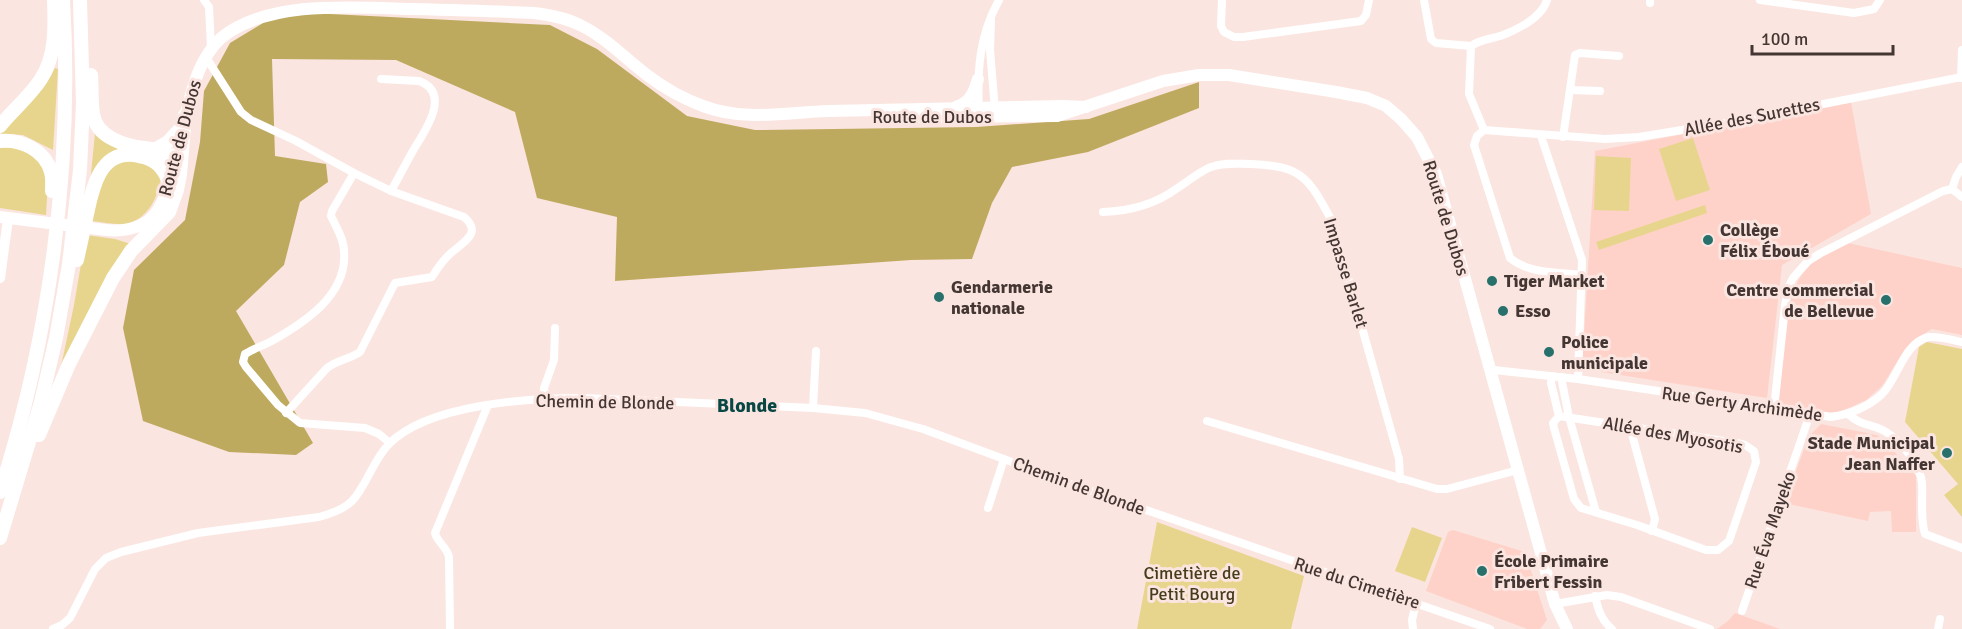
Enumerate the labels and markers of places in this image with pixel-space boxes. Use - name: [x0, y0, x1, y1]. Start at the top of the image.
- place label: Collège Félix Éboué: [1720, 219, 1810, 262]
- marker: Collège Félix Éboué: [1701, 233, 1715, 247]
- place label: Tiger Market: [1504, 270, 1605, 292]
- marker: Tiger Market: [1485, 274, 1499, 288]
- place label: Gendarmerie nationale: [951, 276, 1053, 319]
- place label: Centre commercial de Bellevue: [1726, 279, 1874, 322]
- marker: Gendarmerie nationale: [932, 290, 946, 304]
- marker: Centre commercial de Bellevue: [1879, 293, 1893, 307]
- place label: Esso: [1515, 300, 1551, 322]
- marker: Esso: [1496, 304, 1510, 318]
- place label: Police municipale: [1561, 331, 1648, 374]
- marker: Police municipale: [1542, 345, 1556, 359]
- place label: Stade Municipal Jean Naffer: [1808, 432, 1936, 475]
- marker: Stade Municipal Jean Naffer: [1940, 446, 1954, 460]
- place label: École Primaire Fribert Fessin: [1494, 550, 1609, 593]
- marker: École Primaire Fribert Fessin: [1475, 564, 1489, 578]

